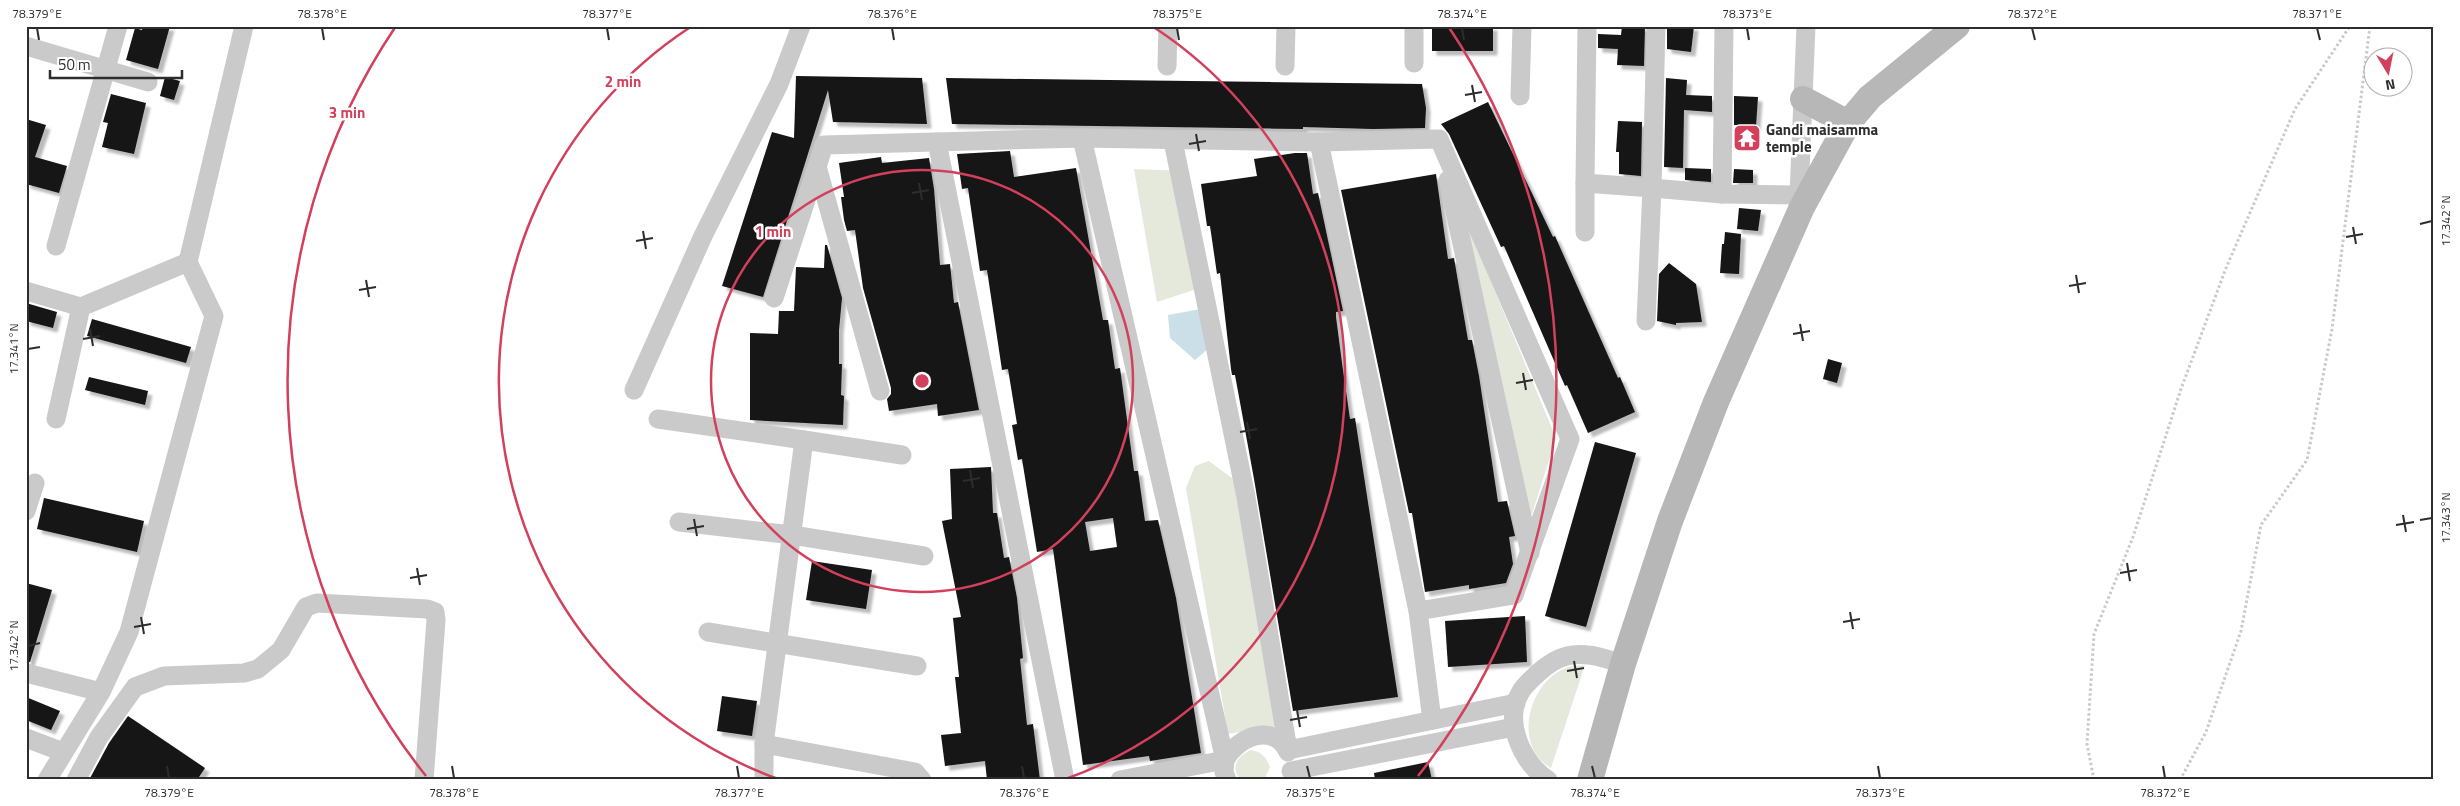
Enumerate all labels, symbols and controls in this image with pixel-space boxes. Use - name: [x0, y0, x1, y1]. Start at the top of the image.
- text: 78.379°E: [12, 4, 62, 23]
- text: 78.378°E: [297, 4, 347, 23]
- text: 78.377°E: [582, 4, 632, 23]
- text: 78.376°E: [867, 4, 917, 23]
- text: 78.375°E: [1152, 4, 1202, 23]
- text: 78.374°E: [1437, 4, 1487, 23]
- text: 78.373°E: [1722, 4, 1772, 23]
- text: 78.372°E: [2007, 4, 2057, 23]
- text: 78.371°E: [2292, 4, 2342, 23]
- scale bar: [50, 48, 182, 80]
- north arrow: [2362, 48, 2412, 98]
- text: 50 m: [58, 53, 91, 76]
- text: 2 min: [605, 70, 641, 93]
- text: N: [2384, 74, 2397, 96]
- text: 3 min: [329, 101, 365, 124]
- place label: Gandi maisamma temple: [1766, 118, 1879, 158]
- temple icon: Gandi maisamma temple: [1732, 123, 1762, 153]
- text: 17.342°N: [2436, 195, 2455, 247]
- text: 1 min: [755, 220, 791, 243]
- text: 17.341°N: [4, 323, 23, 375]
- centre of rings: [913, 372, 931, 390]
- text: 17.343°N: [2436, 492, 2455, 544]
- text: 17.342°N: [4, 620, 23, 672]
- text: 78.379°E: [144, 783, 194, 802]
- text: 78.378°E: [429, 783, 479, 802]
- text: 78.377°E: [714, 783, 764, 802]
- text: 78.376°E: [999, 783, 1049, 802]
- text: 78.375°E: [1285, 783, 1335, 802]
- text: 78.374°E: [1570, 783, 1620, 802]
- text: 78.373°E: [1855, 783, 1905, 802]
- text: 78.372°E: [2140, 783, 2190, 802]

